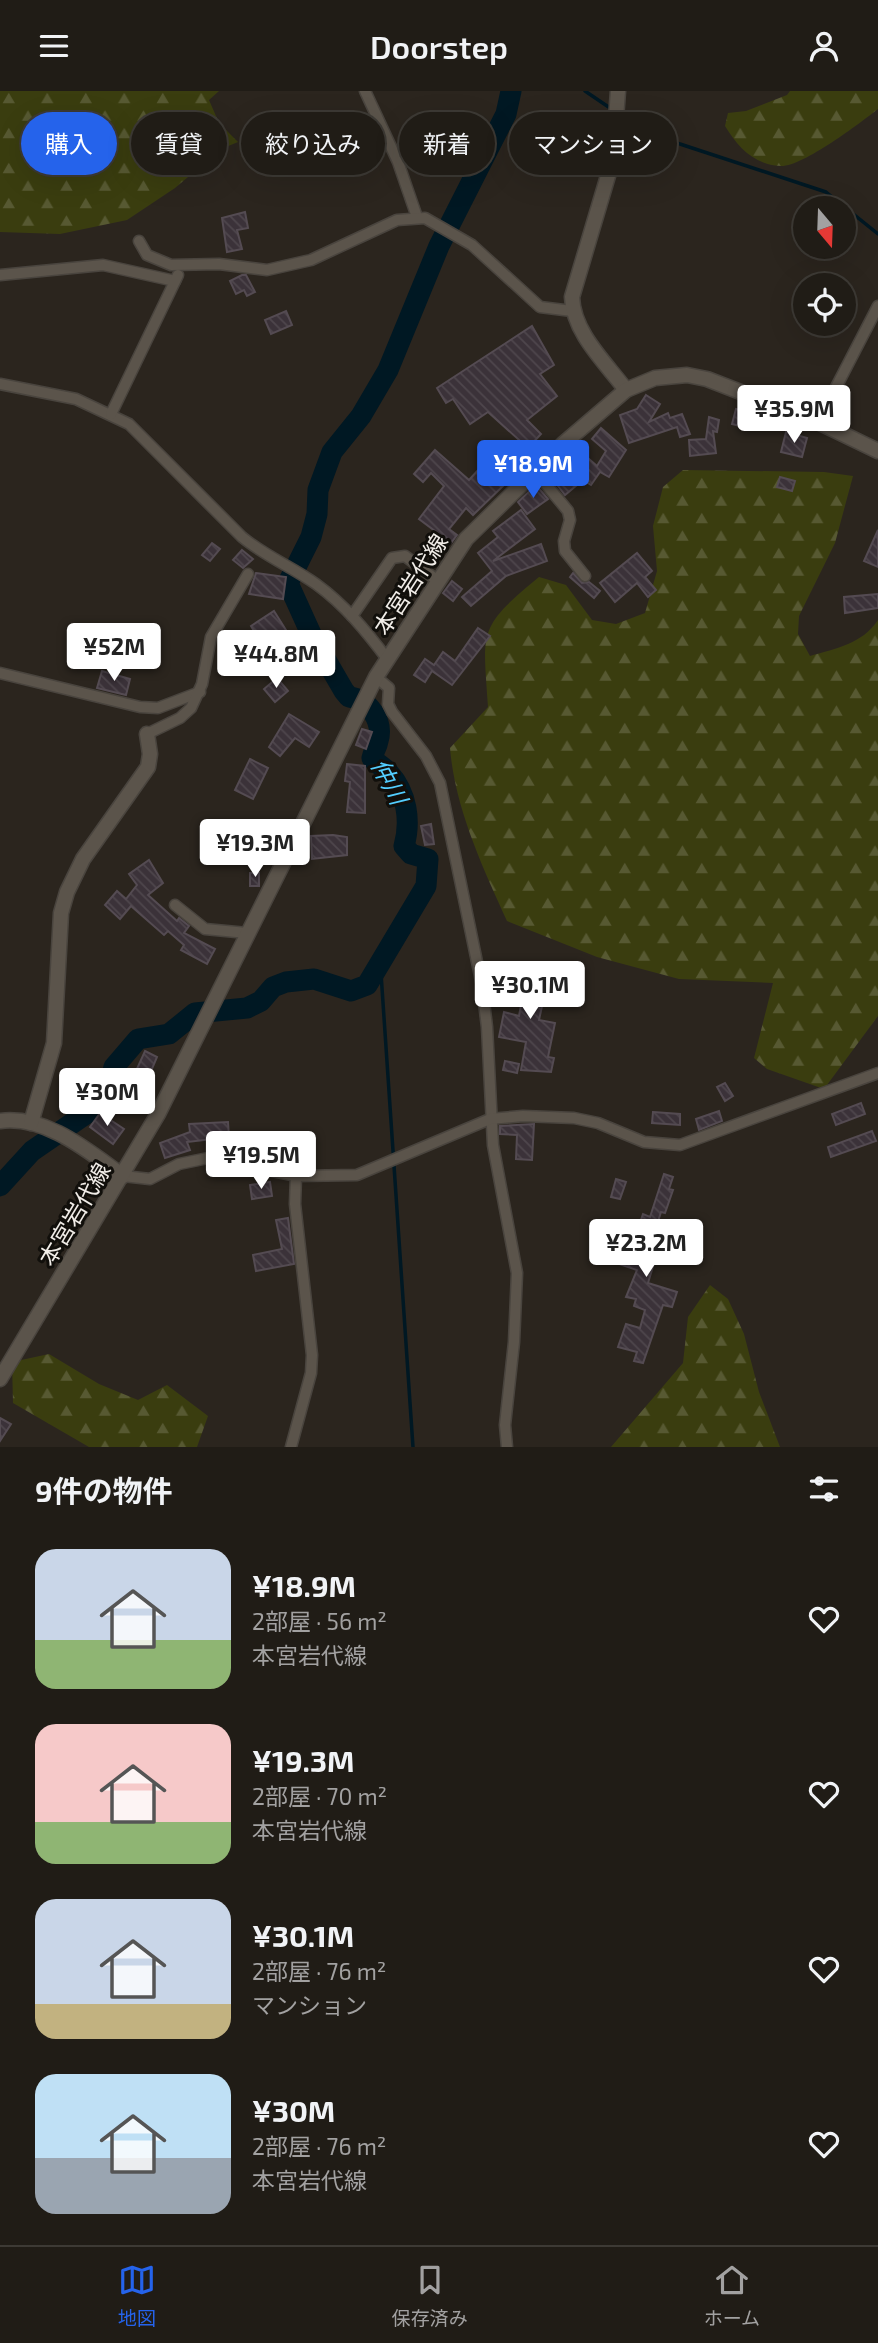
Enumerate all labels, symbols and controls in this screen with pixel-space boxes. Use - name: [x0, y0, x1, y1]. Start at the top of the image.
- icon: menu: [35, 27, 73, 65]
- text: Doorstep: [370, 27, 508, 65]
- icon: person: [805, 27, 843, 65]
- chip: 購入: [21, 112, 117, 175]
- chip: 賃貸: [131, 112, 227, 175]
- chip: 絞り込み: [241, 112, 385, 175]
- chip: 新着: [399, 112, 495, 175]
- chip: マンション: [509, 112, 677, 175]
- north arrow: [793, 196, 856, 259]
- map controls: [793, 196, 856, 336]
- button: locate: [793, 273, 856, 336]
- pin: ¥35.9M: [737, 385, 851, 445]
- text: ¥35.9M: [753, 394, 835, 422]
- pin: ¥18.9M: [476, 441, 590, 500]
- text: ¥18.9M: [493, 449, 573, 477]
- street label: 本宮岩代線: [367, 528, 453, 640]
- pin: ¥52M: [73, 623, 155, 683]
- pin: ¥44.8M: [219, 631, 333, 690]
- text: ¥52M: [83, 632, 145, 660]
- text: ¥44.8M: [233, 639, 319, 667]
- water label: 仲川: [366, 753, 415, 812]
- pin: ¥19.3M: [198, 819, 312, 879]
- text: ¥19.3M: [216, 828, 294, 856]
- pin: ¥30.1M: [473, 961, 587, 1021]
- text: ¥30.1M: [491, 970, 569, 998]
- pin: ¥30M: [66, 1069, 148, 1128]
- text: ¥30M: [75, 1077, 139, 1105]
- pin: ¥19.5M: [204, 1131, 318, 1191]
- text: ¥19.5M: [222, 1140, 300, 1168]
- street label: 本宮岩代線: [32, 1158, 116, 1270]
- pin: ¥23.2M: [589, 1219, 703, 1279]
- text: ¥23.2M: [605, 1228, 687, 1256]
- icon: filters: [805, 1470, 843, 1508]
- text: 9件の物件: [35, 1472, 173, 1508]
- text: ¥18.9M: [252, 1567, 356, 1603]
- icon: home: [91, 1577, 175, 1661]
- icon: heart: [805, 1600, 843, 1638]
- text: 2部屋 · 56 m²: [252, 1607, 387, 1635]
- text: 本宮岩代線: [252, 1641, 367, 1669]
- text: ¥19.3M: [252, 1742, 354, 1778]
- icon: home: [91, 1752, 175, 1836]
- icon: heart: [805, 1775, 843, 1813]
- text: 2部屋 · 70 m²: [252, 1782, 387, 1810]
- text: 本宮岩代線: [252, 1816, 367, 1844]
- text: ¥30.1M: [252, 1917, 354, 1953]
- icon: home: [91, 1927, 175, 2011]
- icon: heart: [805, 1950, 843, 1988]
- text: 2部屋 · 76 m²: [252, 1957, 386, 1985]
- text: マンション: [252, 1991, 367, 2019]
- text: ¥30M: [252, 2092, 335, 2128]
- icon: home: [91, 2102, 175, 2186]
- icon: heart: [805, 2125, 843, 2163]
- text: 2部屋 · 76 m²: [252, 2132, 386, 2160]
- text: 本宮岩代線: [252, 2166, 367, 2194]
- tab: 地図: [118, 2261, 156, 2330]
- tab: 保存済み: [392, 2261, 468, 2330]
- tab: ホーム: [704, 2261, 760, 2330]

